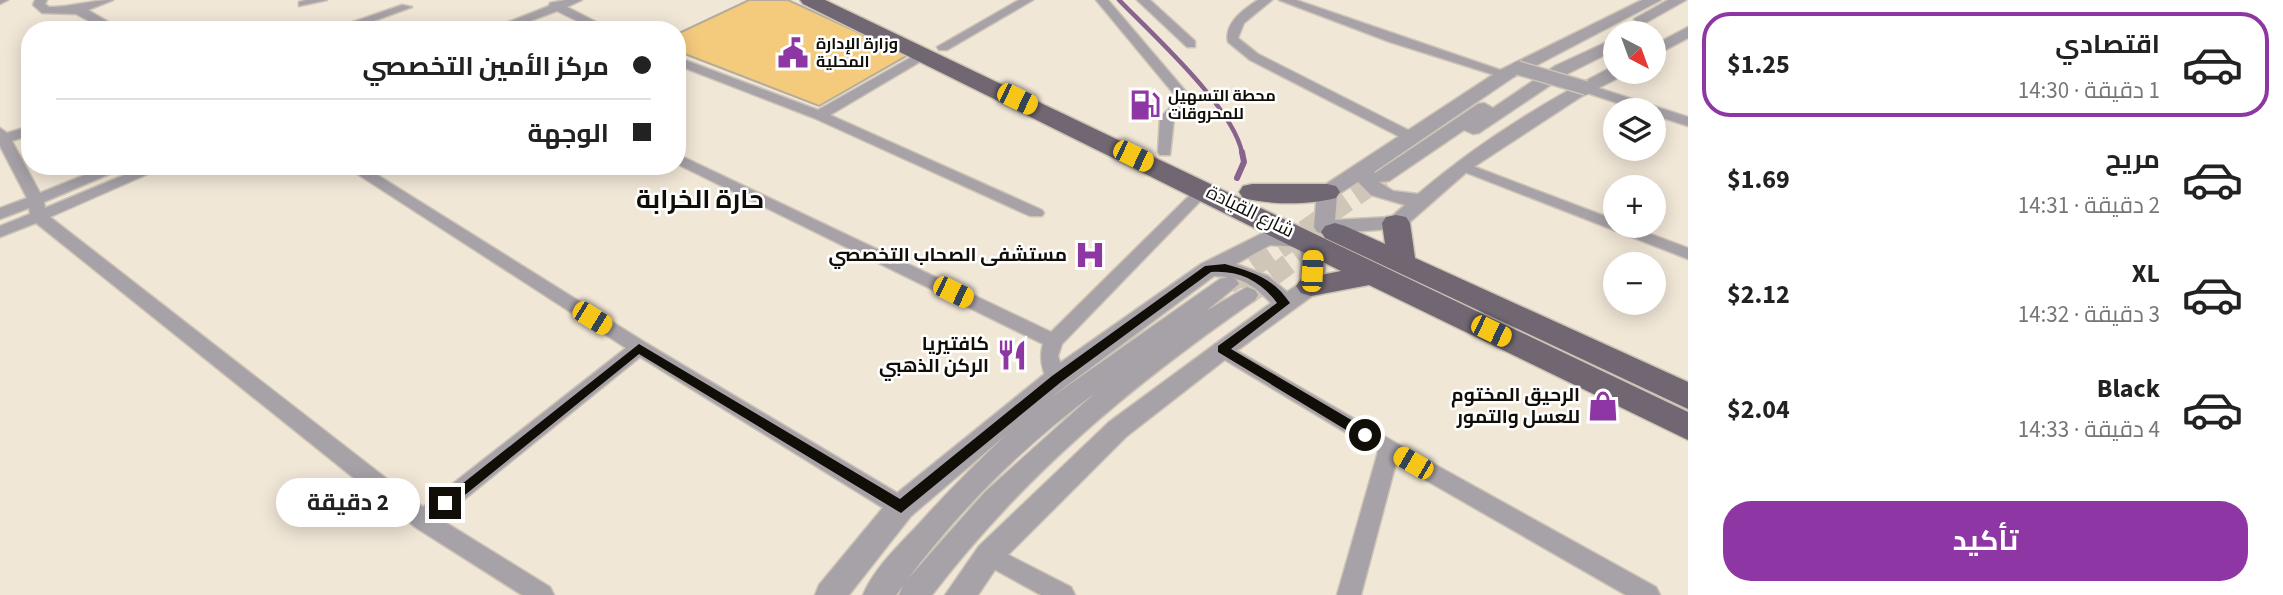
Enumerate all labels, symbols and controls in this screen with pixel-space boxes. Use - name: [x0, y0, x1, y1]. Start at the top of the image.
- north arrow: [1603, 21, 1666, 84]
- map controls: [1603, 21, 1666, 315]
- text: اقتصادي: [2055, 26, 2160, 63]
- place label: وزارة الإدارة المحلية: [816, 33, 898, 73]
- icon: car: [2181, 33, 2244, 96]
- public building icon: وزارة الإدارة المحلية: [776, 36, 810, 70]
- text: $1.25: [1727, 46, 1790, 83]
- text: مركز الأمين التخصصي: [363, 48, 609, 85]
- text: 1 دقيقة · 14:30: [2018, 74, 2160, 107]
- car: [994, 80, 1041, 118]
- place label: محطة التسهيل للمحروقات: [1168, 85, 1276, 125]
- fuel station icon: محطة التسهيل للمحروقات: [1128, 88, 1162, 122]
- button: layers: [1603, 98, 1666, 161]
- text: الوجهة: [528, 115, 609, 152]
- car: [1110, 137, 1157, 175]
- text: مريح: [2105, 141, 2160, 178]
- icon: car: [2181, 148, 2244, 211]
- text: $1.69: [1727, 161, 1790, 198]
- button: +: [1603, 175, 1666, 238]
- street label: شارع القيادة: [1202, 179, 1298, 245]
- district label: حارة الخرابة: [636, 181, 764, 218]
- text: 2 دقيقة · 14:31: [2018, 189, 2160, 222]
- hospital icon: مستشفى الصحاب التخصصي: [1073, 238, 1107, 272]
- place label: مستشفى الصحاب التخصصي: [829, 242, 1067, 269]
- car: [1301, 249, 1324, 293]
- button: −: [1603, 252, 1666, 315]
- text: XL: [2132, 255, 2160, 292]
- icon: car: [2181, 263, 2244, 326]
- car: [930, 273, 977, 311]
- text: $2.12: [1727, 276, 1790, 313]
- car: [569, 298, 616, 338]
- text: 3 دقيقة · 14:32: [2018, 298, 2160, 331]
- car: [1468, 312, 1515, 350]
- place label: كافتيريا الركن الذهبي: [879, 331, 989, 381]
- restaurant icon: كافتيريا الركن الذهبي: [995, 338, 1029, 372]
- text: Black: [2097, 370, 2160, 407]
- icon: car: [2181, 378, 2244, 441]
- place label: الرحيق المختوم للعسل والتمور: [1451, 382, 1580, 431]
- shop icon: الرحيق المختوم للعسل والتمور: [1586, 389, 1620, 423]
- text: $2.04: [1727, 391, 1790, 428]
- text: 4 دقيقة · 14:33: [2018, 413, 2160, 446]
- route start: [1349, 419, 1381, 451]
- car: [1390, 443, 1437, 483]
- callout: 2 دقيقة: [277, 478, 420, 528]
- text: 2 دقيقة: [307, 486, 389, 519]
- route end: [429, 487, 461, 519]
- button: تأكيد: [1723, 501, 2248, 581]

